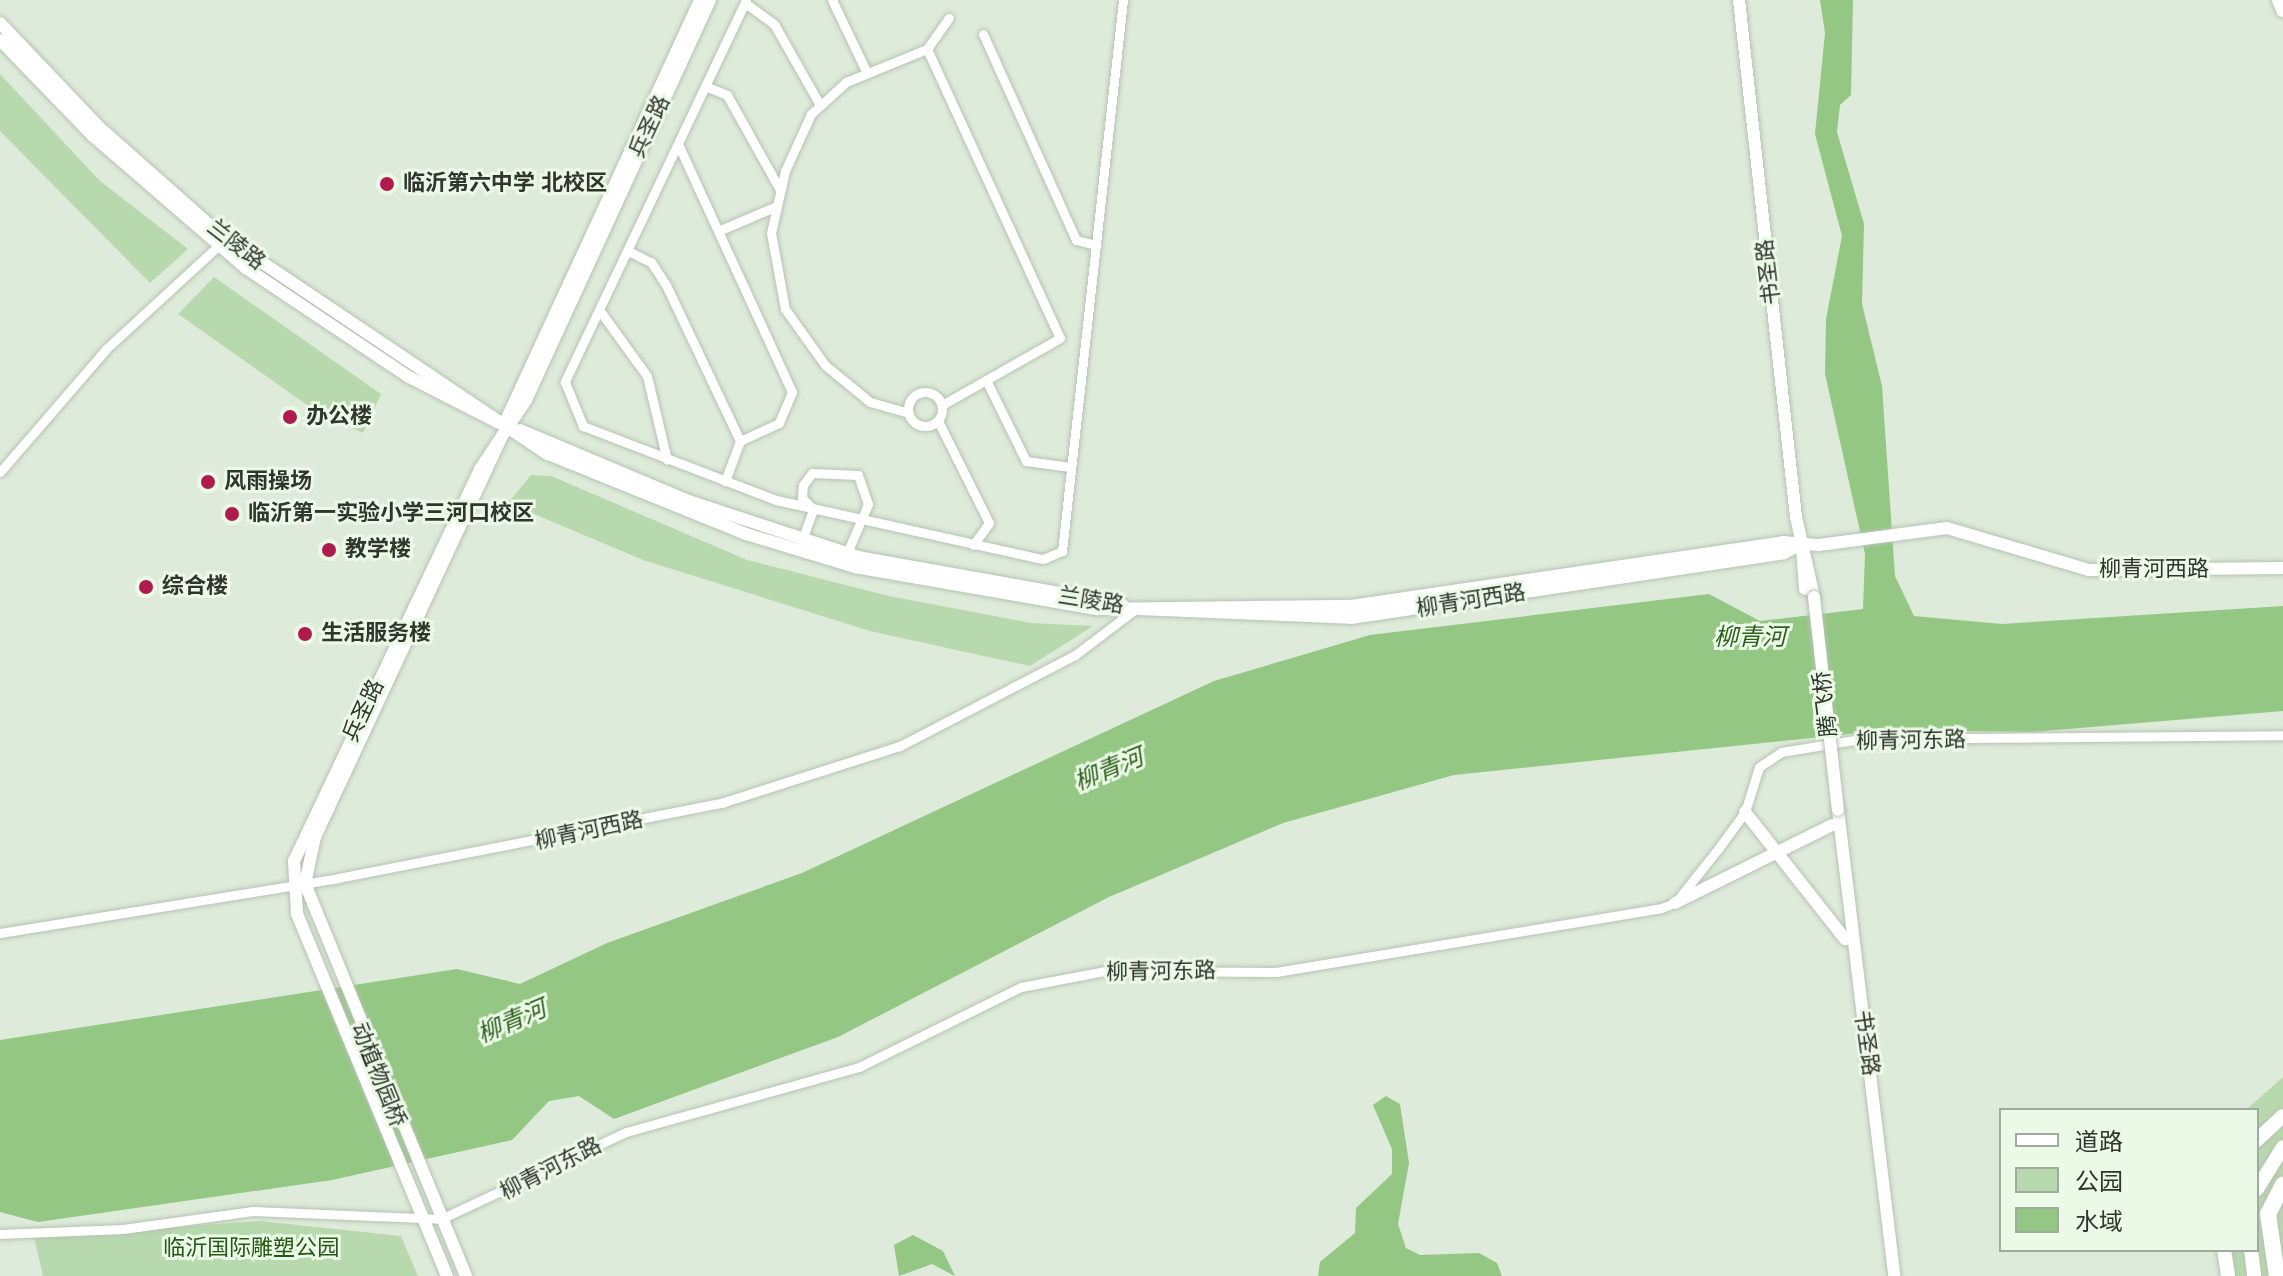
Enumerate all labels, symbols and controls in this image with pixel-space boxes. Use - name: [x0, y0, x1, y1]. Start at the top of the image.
- street label: 兵圣路: [624, 92, 676, 162]
- place label: 临沂第六中学 北校区: [403, 171, 607, 197]
- marker: 临沂第六中学 北校区: [378, 175, 396, 193]
- street label: 兰陵路: [202, 214, 270, 276]
- street label: 书圣路: [1752, 238, 1786, 306]
- place label: 办公楼: [306, 404, 372, 430]
- marker: 办公楼: [281, 408, 299, 426]
- place label: 风雨操场: [224, 469, 312, 495]
- marker: 风雨操场: [199, 473, 217, 491]
- place label: 临沂第一实验小学三河口校区: [248, 501, 534, 527]
- marker: 临沂第一实验小学三河口校区: [223, 505, 241, 523]
- place label: 教学楼: [345, 537, 411, 563]
- marker: 教学楼: [320, 541, 338, 559]
- street label: 柳青河西路: [2099, 557, 2209, 583]
- place label: 综合楼: [162, 574, 228, 600]
- marker: 综合楼: [137, 578, 155, 596]
- street label: 柳青河西路: [1415, 579, 1527, 623]
- street label: 兰陵路: [1056, 583, 1126, 619]
- place label: 生活服务楼: [321, 621, 431, 647]
- water label: 柳青河: [1714, 624, 1786, 652]
- marker: 生活服务楼: [296, 625, 314, 643]
- street label: 腾飞桥: [1809, 670, 1843, 738]
- street label: 兵圣路: [338, 676, 390, 746]
- street label: 柳青河东路: [1856, 727, 1966, 755]
- water label: 柳青河: [1070, 743, 1148, 797]
- street label: 柳青河西路: [532, 807, 646, 855]
- street label: 柳青河东路: [1106, 958, 1216, 986]
- water label: 柳青河: [473, 995, 551, 1049]
- street label: 书圣路: [1848, 1008, 1884, 1078]
- street label: 动植物园桥: [345, 1019, 411, 1131]
- legend: [1999, 1108, 2259, 1252]
- text: 道路: [2075, 1126, 2123, 1158]
- street label: 柳青河东路: [496, 1132, 606, 1206]
- text: 公园: [2075, 1166, 2123, 1198]
- text: 水域: [2075, 1206, 2123, 1238]
- park label: 临沂国际雕塑公园: [163, 1236, 339, 1262]

